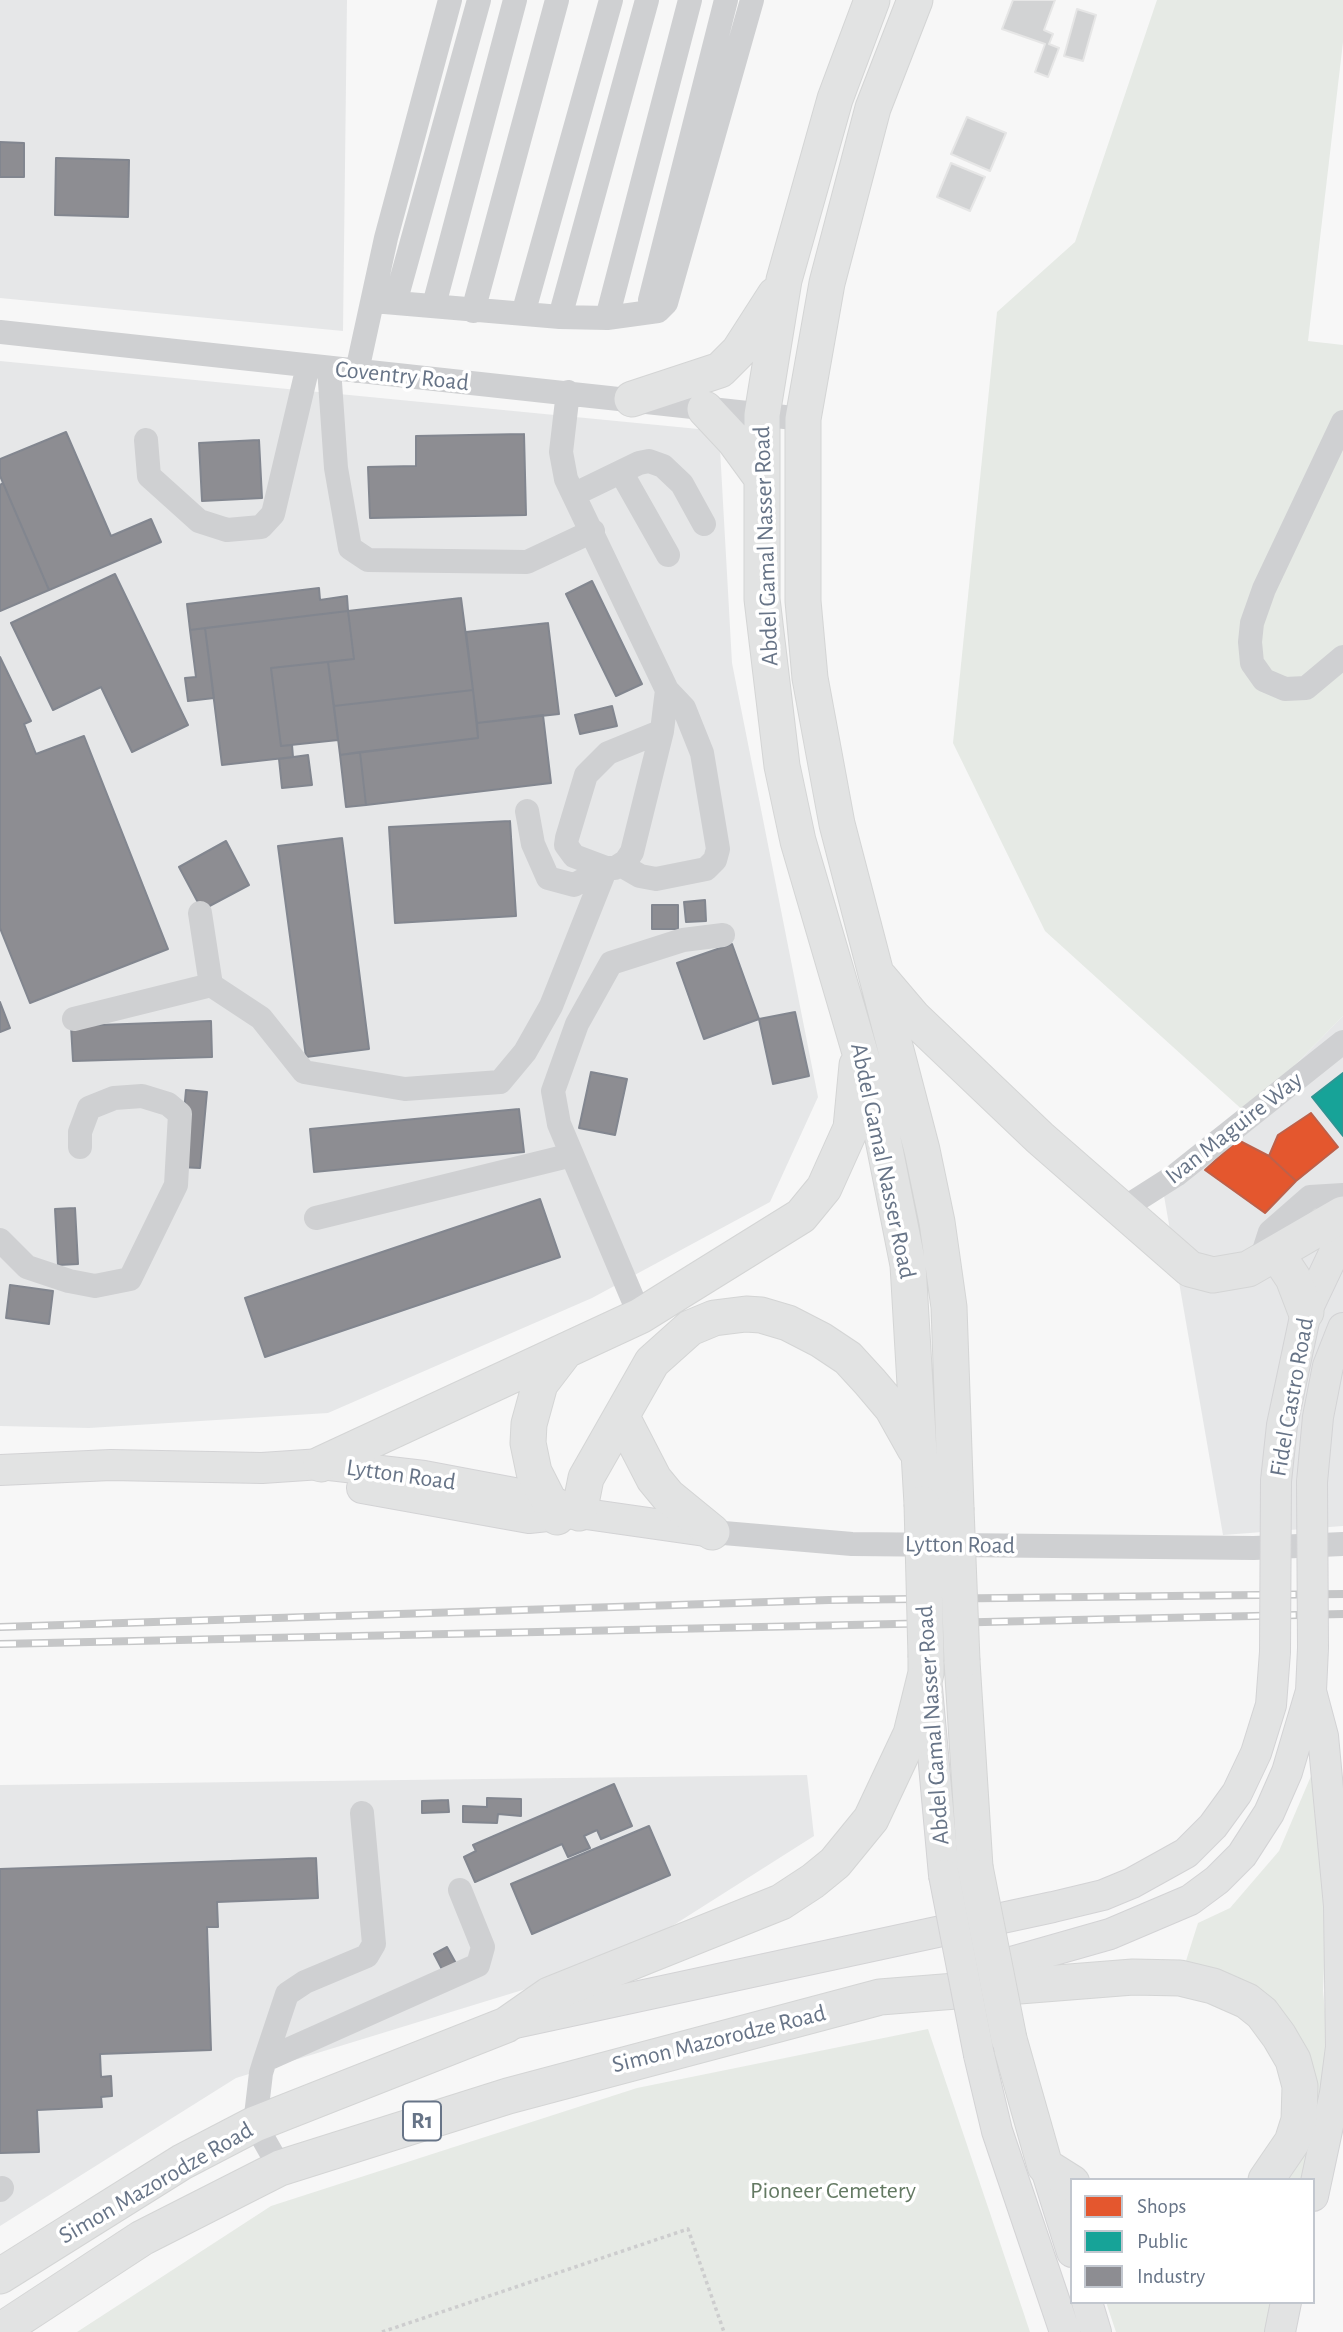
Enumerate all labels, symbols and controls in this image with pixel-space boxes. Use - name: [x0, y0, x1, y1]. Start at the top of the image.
- street label: Coventry Road: [334, 355, 470, 397]
- street label: Abdel Gamal Nasser Road: [747, 426, 785, 666]
- street label: Abdel Gamal Nasser Road: [844, 1041, 922, 1281]
- street label: Ivan Maguire Way: [1160, 1066, 1308, 1190]
- street label: Fidel Castro Road: [1264, 1315, 1320, 1479]
- street label: Lytton Road: [344, 1453, 458, 1497]
- street label: Lytton Road: [905, 1530, 1015, 1560]
- street label: Abdel Gamal Nasser Road: [910, 1604, 956, 1846]
- street label: Simon Mazorodze Road: [609, 1998, 829, 2080]
- road number: R1: [403, 2102, 441, 2140]
- street label: Simon Mazorodze Road: [54, 2116, 258, 2250]
- park label: Pioneer Cemetery: [750, 2177, 916, 2205]
- legend: [1070, 2178, 1315, 2304]
- text: Shops: [1137, 2196, 1186, 2217]
- text: Public: [1137, 2231, 1187, 2252]
- text: Industry: [1137, 2266, 1205, 2287]

